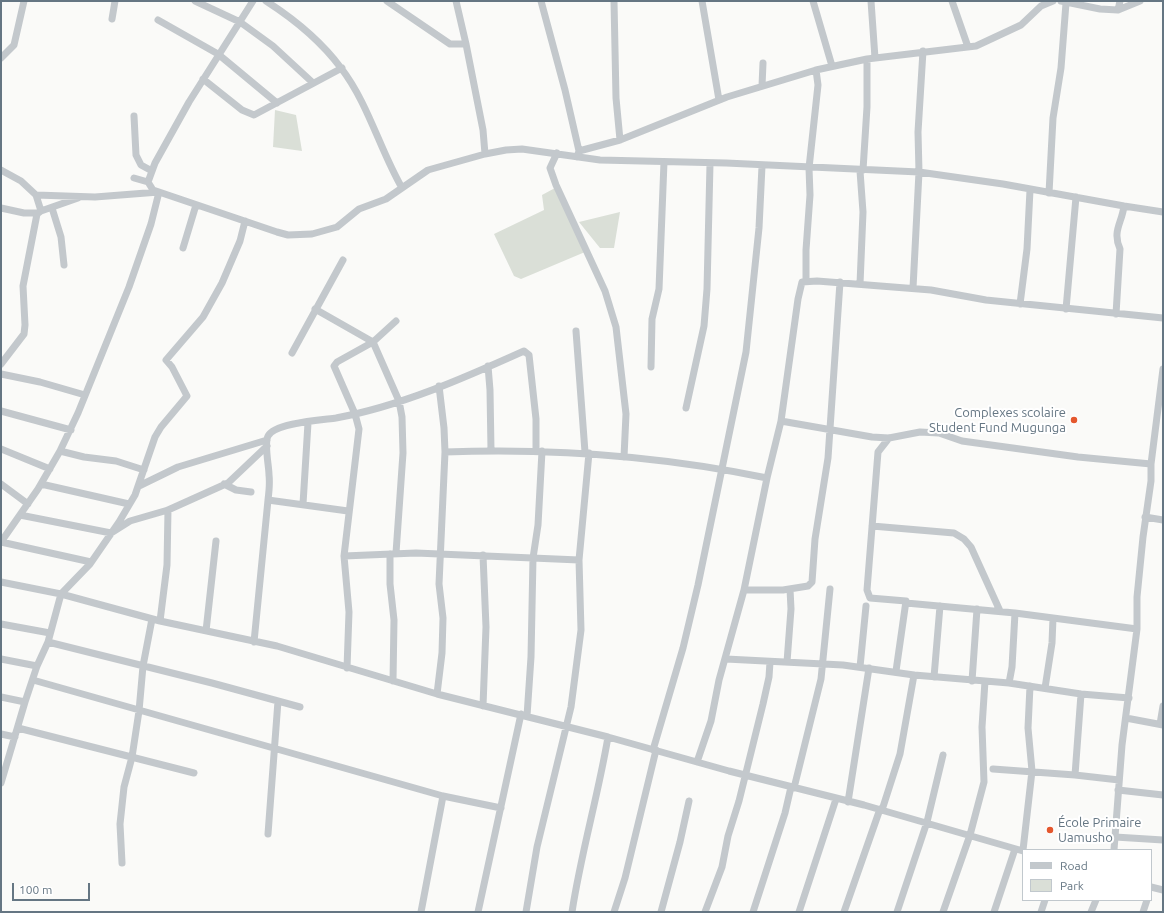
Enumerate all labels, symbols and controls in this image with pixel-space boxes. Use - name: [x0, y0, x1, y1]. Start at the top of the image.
- place label: Complexes scolaire Student Fund Mugunga: [929, 405, 1066, 436]
- marker: Complexes scolaire Student Fund Mugunga: [1069, 415, 1079, 425]
- place label: École Primaire Uamusho: [1058, 815, 1141, 846]
- marker: École Primaire Uamusho: [1045, 825, 1055, 835]
- legend: [1022, 849, 1152, 901]
- text: Road: [1060, 859, 1088, 872]
- scale bar: [14, 875, 92, 901]
- text: Park: [1060, 879, 1084, 892]
- text: 100 m: [19, 883, 52, 896]

